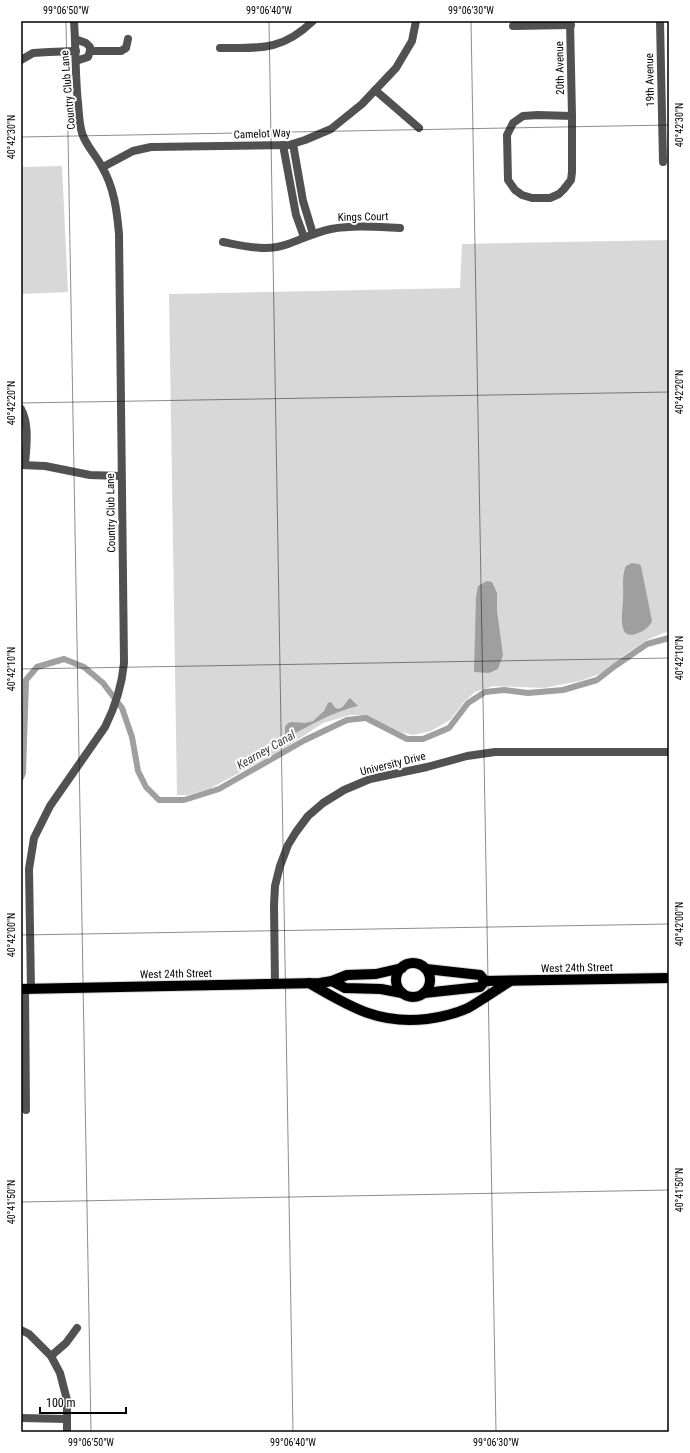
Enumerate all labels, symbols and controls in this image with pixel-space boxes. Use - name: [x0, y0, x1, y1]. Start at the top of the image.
- text: 99°06'50"W: [43, 5, 89, 16]
- text: 99°06'40"W: [246, 5, 292, 16]
- text: 99°06'30"W: [448, 5, 494, 16]
- street label: 20th Avenue: [553, 41, 567, 95]
- street label: Country Club Lane: [58, 50, 78, 130]
- street label: 19th Avenue: [643, 53, 657, 107]
- text: 40°42'30"N: [674, 103, 685, 147]
- text: 40°42'30"N: [6, 115, 17, 159]
- street label: Camelot Way: [233, 126, 291, 141]
- street label: Kings Court: [337, 210, 389, 224]
- text: 40°42'20"N: [674, 370, 685, 414]
- text: 40°42'20"N: [6, 381, 17, 425]
- street label: Country Club Lane: [104, 473, 118, 553]
- text: 40°42'10"N: [674, 636, 685, 680]
- text: 40°42'10"N: [6, 647, 17, 691]
- water label: Kearney Canal: [234, 727, 298, 772]
- street label: University Drive: [359, 750, 427, 778]
- text: 40°42'00"N: [674, 902, 685, 946]
- text: 40°42'00"N: [6, 913, 17, 957]
- street label: West 24th Street: [541, 961, 613, 975]
- street label: West 24th Street: [140, 967, 212, 981]
- text: 40°41'50"N: [674, 1168, 685, 1212]
- text: 40°41'50"N: [6, 1180, 17, 1224]
- scale bar: [40, 1389, 126, 1415]
- text: 100 m: [46, 1396, 76, 1410]
- text: 99°06'50"W: [68, 1437, 114, 1448]
- text: 99°06'40"W: [270, 1437, 316, 1448]
- text: 99°06'30"W: [473, 1437, 519, 1448]

